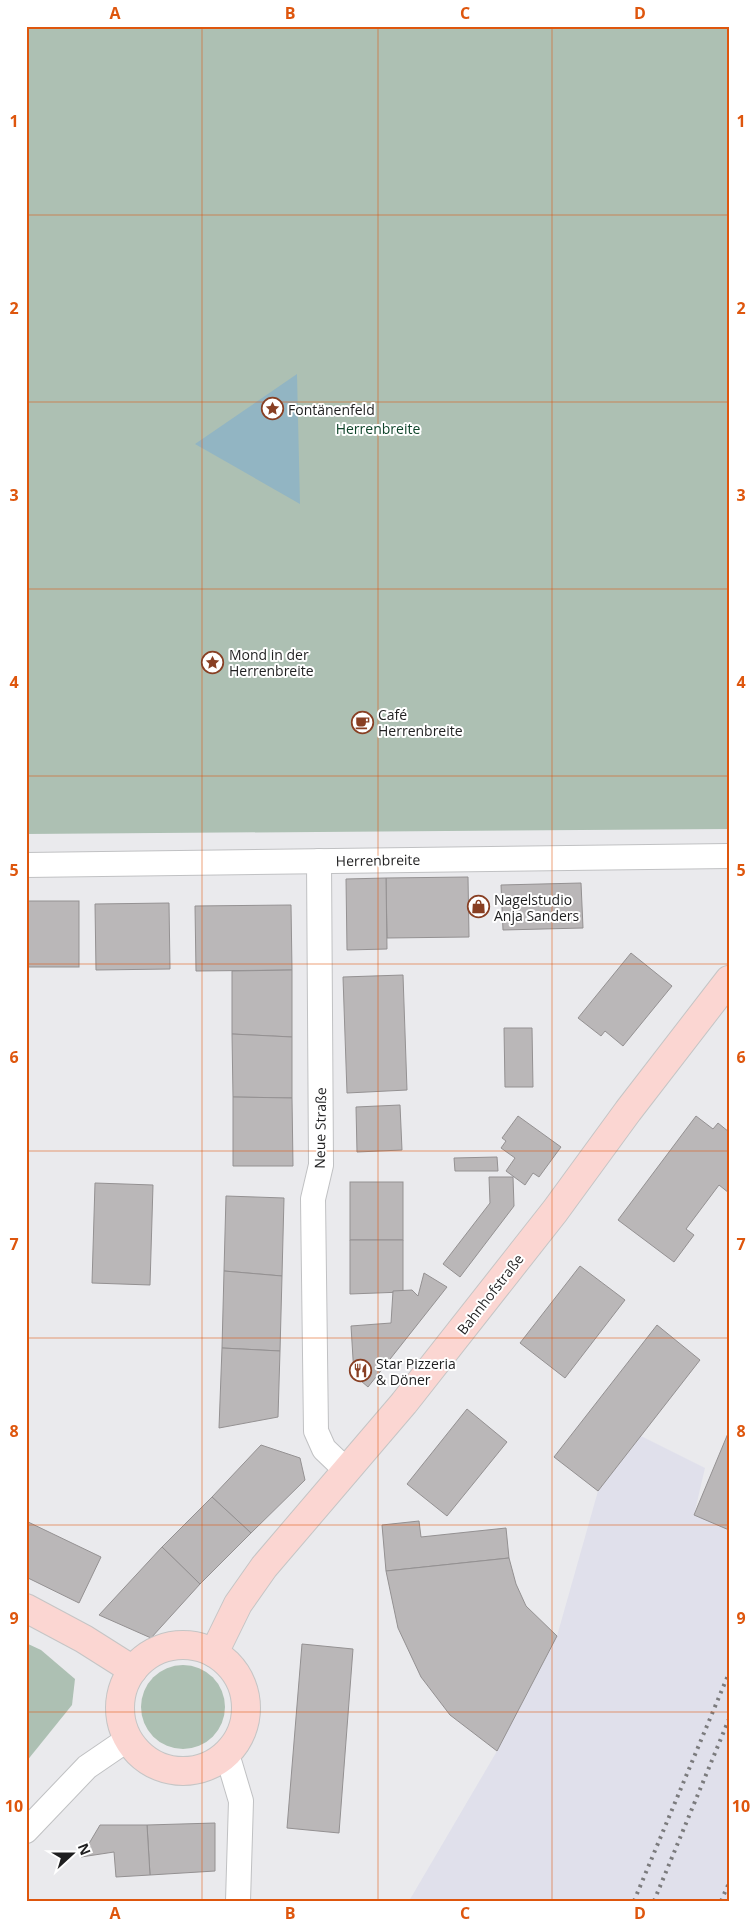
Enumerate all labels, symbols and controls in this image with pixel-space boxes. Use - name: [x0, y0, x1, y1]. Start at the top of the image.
- text: A: [109, 2, 121, 24]
- text: B: [285, 2, 295, 24]
- text: C: [460, 2, 470, 24]
- text: D: [634, 2, 646, 24]
- text: 1: [9, 110, 19, 132]
- text: 1: [736, 110, 746, 132]
- text: 2: [9, 297, 19, 319]
- text: 2: [736, 297, 746, 319]
- place icon: Fontänenfeld: [260, 397, 284, 421]
- place label: Fontänenfeld: [288, 400, 375, 419]
- park label: Herrenbreite: [336, 419, 420, 438]
- text: 3: [9, 484, 19, 506]
- text: 3: [736, 484, 746, 506]
- place label: Mond in der Herrenbreite: [229, 645, 314, 680]
- place icon: Mond in der Herrenbreite: [201, 650, 225, 674]
- text: 4: [9, 671, 19, 693]
- text: 4: [736, 671, 746, 693]
- place label: Café Herrenbreite: [378, 705, 463, 740]
- cafe icon: Café Herrenbreite: [350, 710, 374, 734]
- street label: Herrenbreite: [336, 850, 421, 870]
- text: 5: [9, 859, 19, 881]
- text: 5: [736, 859, 746, 881]
- place label: Nagelstudio Anja Sanders: [494, 890, 580, 925]
- shop icon: Nagelstudio Anja Sanders: [466, 895, 490, 919]
- text: 6: [9, 1046, 19, 1068]
- text: 6: [736, 1046, 746, 1068]
- street label: Neue Straße: [310, 1087, 330, 1169]
- text: 7: [9, 1233, 19, 1255]
- text: 7: [736, 1233, 746, 1255]
- street label: Bahnhofstraße: [453, 1250, 528, 1338]
- place label: Star Pizzeria & Döner: [376, 1354, 456, 1389]
- restaurant icon: Star Pizzeria & Döner: [348, 1359, 372, 1383]
- text: 8: [9, 1420, 19, 1442]
- text: 8: [736, 1420, 746, 1442]
- text: 9: [9, 1607, 19, 1629]
- text: 9: [736, 1607, 746, 1629]
- text: 10: [5, 1795, 23, 1817]
- text: 10: [732, 1795, 750, 1817]
- north arrow: [48, 1830, 98, 1880]
- text: N: [74, 1840, 96, 1858]
- text: A: [109, 1902, 121, 1924]
- text: B: [285, 1902, 295, 1924]
- text: C: [460, 1902, 470, 1924]
- text: D: [634, 1902, 646, 1924]

